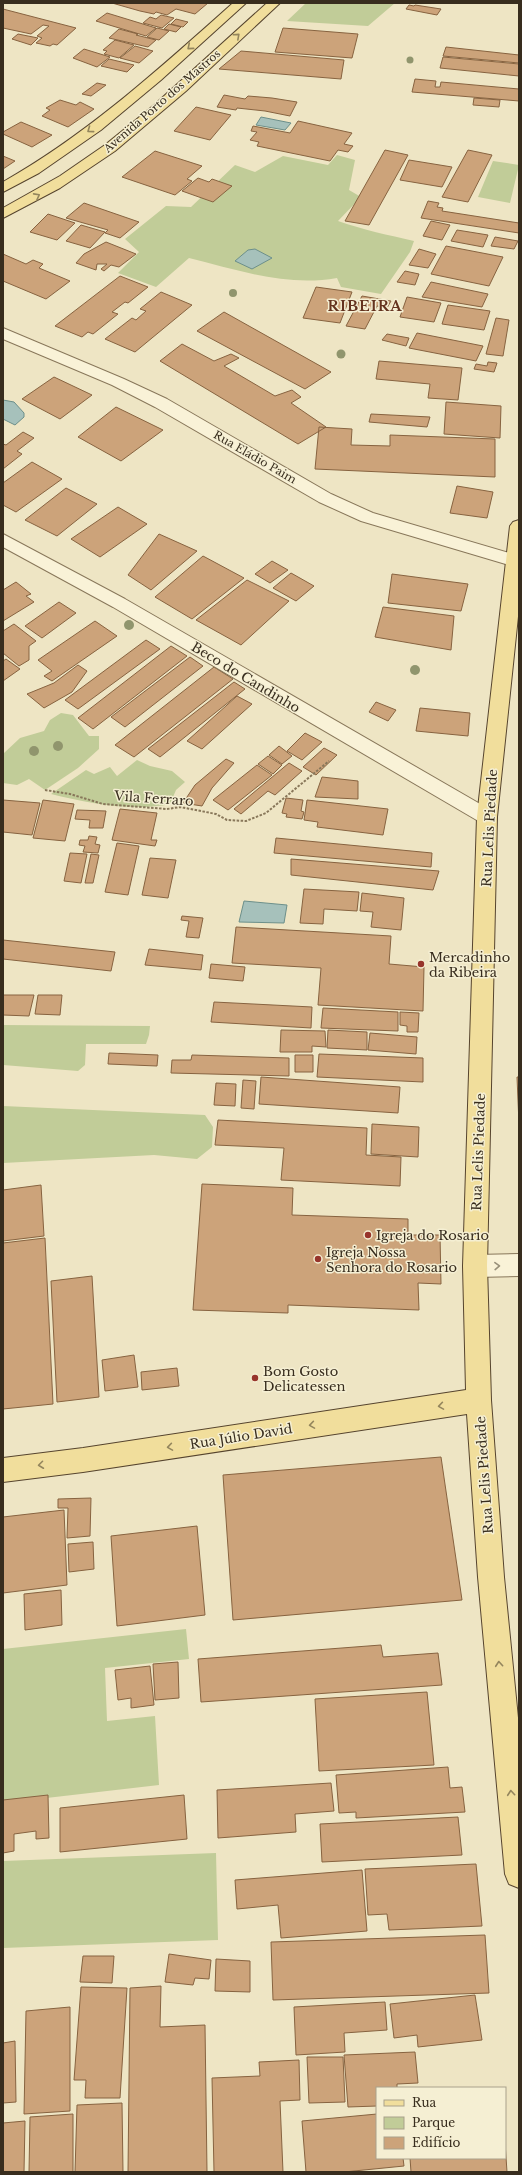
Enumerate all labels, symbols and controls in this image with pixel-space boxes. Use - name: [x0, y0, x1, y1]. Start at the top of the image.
- one-way arrow: [232, 34, 240, 41]
- one-way arrow: [187, 43, 195, 50]
- street label: Avenida Porto dos Mastros: [100, 47, 223, 156]
- one-way arrow: [87, 125, 94, 132]
- one-way arrow: [33, 193, 41, 200]
- district label: RIBEIRA: [327, 297, 403, 315]
- street label: Rua Eládio Paim: [211, 428, 299, 487]
- street label: Beco do Candinho: [188, 638, 303, 717]
- street label: Rua Lelis Piedade: [478, 769, 501, 887]
- street label: Vila Ferraro: [113, 787, 194, 810]
- place label: Mercadinho da Ribeira: [429, 949, 510, 981]
- marker: Mercadinho da Ribeira: [416, 959, 426, 969]
- street label: Rua Lelis Piedade: [468, 1093, 489, 1211]
- place label: Igreja do Rosario: [376, 1227, 489, 1244]
- marker: Igreja do Rosario: [363, 1230, 373, 1240]
- place label: Igreja Nossa Senhora do Rosario: [326, 1244, 457, 1276]
- marker: Igreja Nossa Senhora do Rosario: [313, 1254, 323, 1264]
- one-way arrow: [494, 1261, 500, 1270]
- place label: Bom Gosto Delicatessen: [263, 1363, 345, 1395]
- marker: Bom Gosto Delicatessen: [250, 1373, 260, 1383]
- one-way arrow: [438, 1401, 444, 1410]
- street label: Rua Lelis Piedade: [472, 1416, 497, 1534]
- street label: Rua Júlio David: [189, 1420, 294, 1453]
- one-way arrow: [309, 1420, 315, 1429]
- one-way arrow: [167, 1442, 173, 1451]
- one-way arrow: [38, 1460, 44, 1469]
- one-way arrow: [495, 1660, 504, 1667]
- one-way arrow: [507, 1790, 516, 1796]
- legend: [376, 2087, 506, 2159]
- text: Rua: [412, 2095, 436, 2110]
- text: Parque: [412, 2115, 455, 2130]
- text: Edifício: [412, 2135, 460, 2150]

